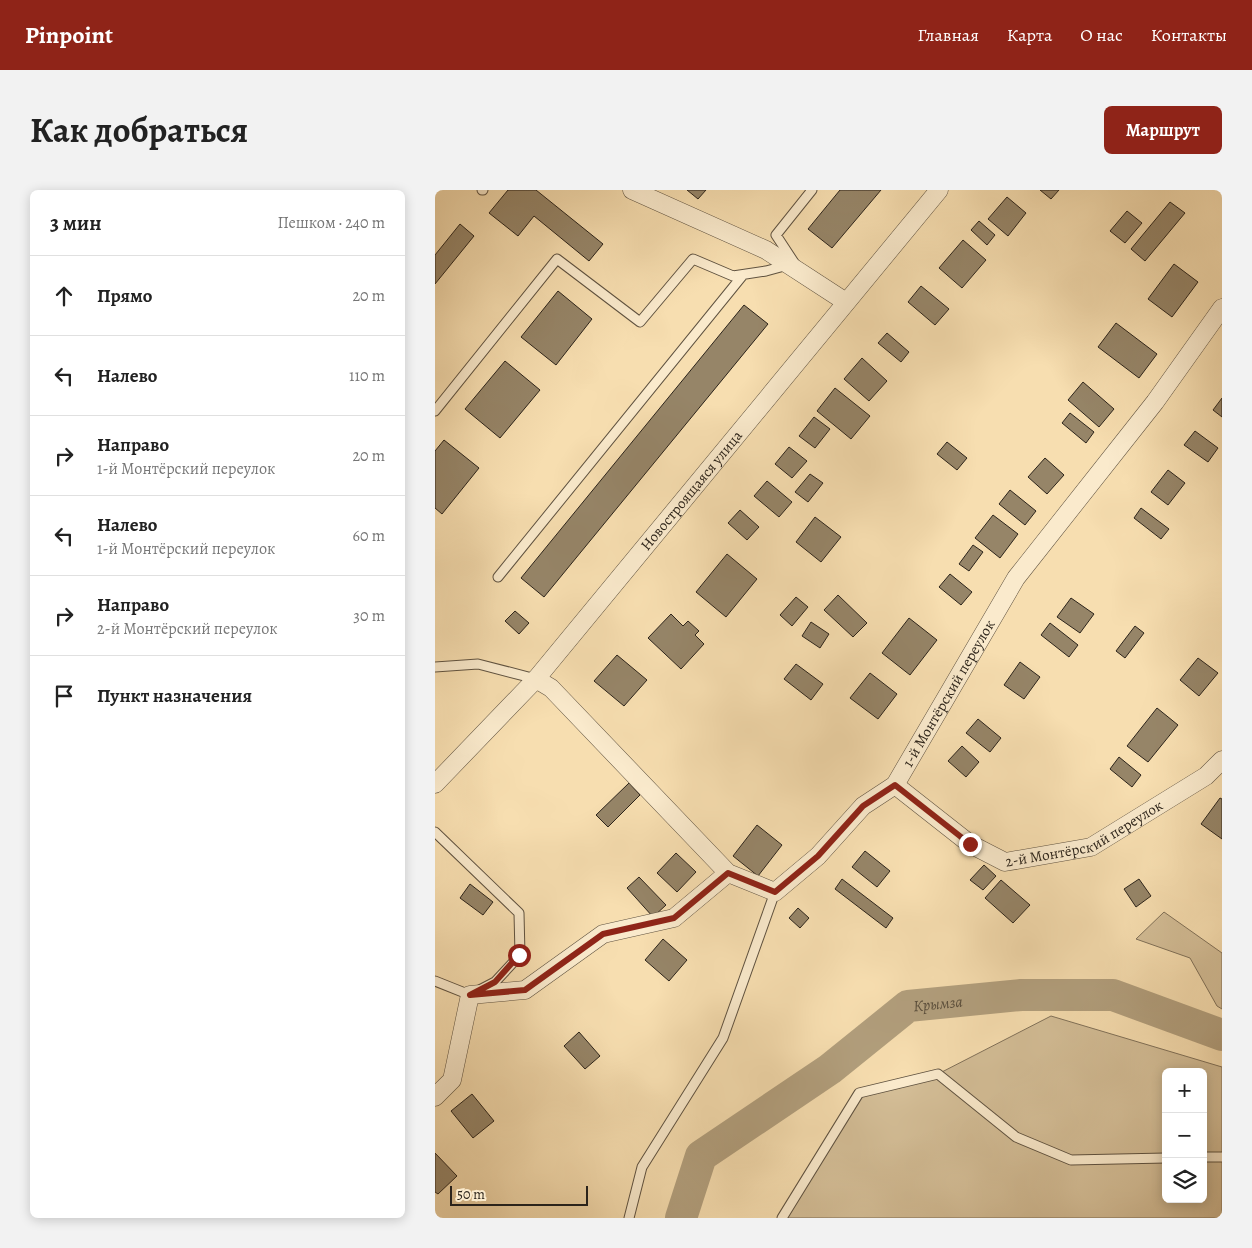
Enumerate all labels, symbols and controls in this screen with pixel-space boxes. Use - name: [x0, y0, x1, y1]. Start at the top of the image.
- text: Pinpoint: [25, 19, 113, 51]
- text: Главная: [918, 23, 979, 47]
- text: Карта: [1007, 23, 1052, 47]
- text: О нас: [1080, 23, 1123, 47]
- text: Контакты: [1151, 23, 1227, 47]
- text: Как добраться: [30, 106, 248, 154]
- button: Маршрут: [1104, 106, 1222, 154]
- text: 3 мин: [50, 209, 102, 237]
- text: Пешком · 240 m: [277, 212, 385, 234]
- icon: ahead: [50, 282, 78, 310]
- text: Прямо: [97, 283, 152, 309]
- text: 20 m: [352, 285, 385, 307]
- icon: left: [50, 362, 78, 390]
- text: Налево: [97, 363, 157, 389]
- text: 110 m: [349, 365, 385, 387]
- street label: Новостроящаяся улица: [636, 426, 747, 555]
- text: Направо: [97, 432, 169, 458]
- icon: right: [50, 442, 78, 470]
- text: 20 m: [352, 445, 385, 467]
- text: 1-й Монтёрский переулок: [97, 458, 275, 480]
- text: Налево: [97, 512, 157, 538]
- icon: left: [50, 522, 78, 550]
- text: 60 m: [353, 525, 385, 547]
- text: 1-й Монтёрский переулок: [97, 538, 275, 560]
- text: Направо: [97, 592, 169, 618]
- icon: right: [50, 602, 78, 630]
- text: 30 m: [353, 605, 385, 627]
- street label: 1-й Монтёрский переулок: [898, 616, 1000, 771]
- text: 2-й Монтёрский переулок: [97, 618, 278, 640]
- icon: arrive: [50, 682, 78, 710]
- text: Пункт назначения: [97, 683, 252, 709]
- street label: 2-й Монтёрский переулок: [1004, 795, 1167, 872]
- route end: [959, 833, 982, 856]
- route start: [508, 944, 531, 967]
- water label: Крымза: [912, 991, 964, 1017]
- map controls: [1162, 1068, 1207, 1203]
- button: +: [1162, 1068, 1207, 1113]
- button: −: [1162, 1113, 1207, 1158]
- button: layers: [1162, 1158, 1207, 1203]
- scale bar: [450, 1183, 587, 1206]
- text: 50 m: [457, 1185, 485, 1204]

